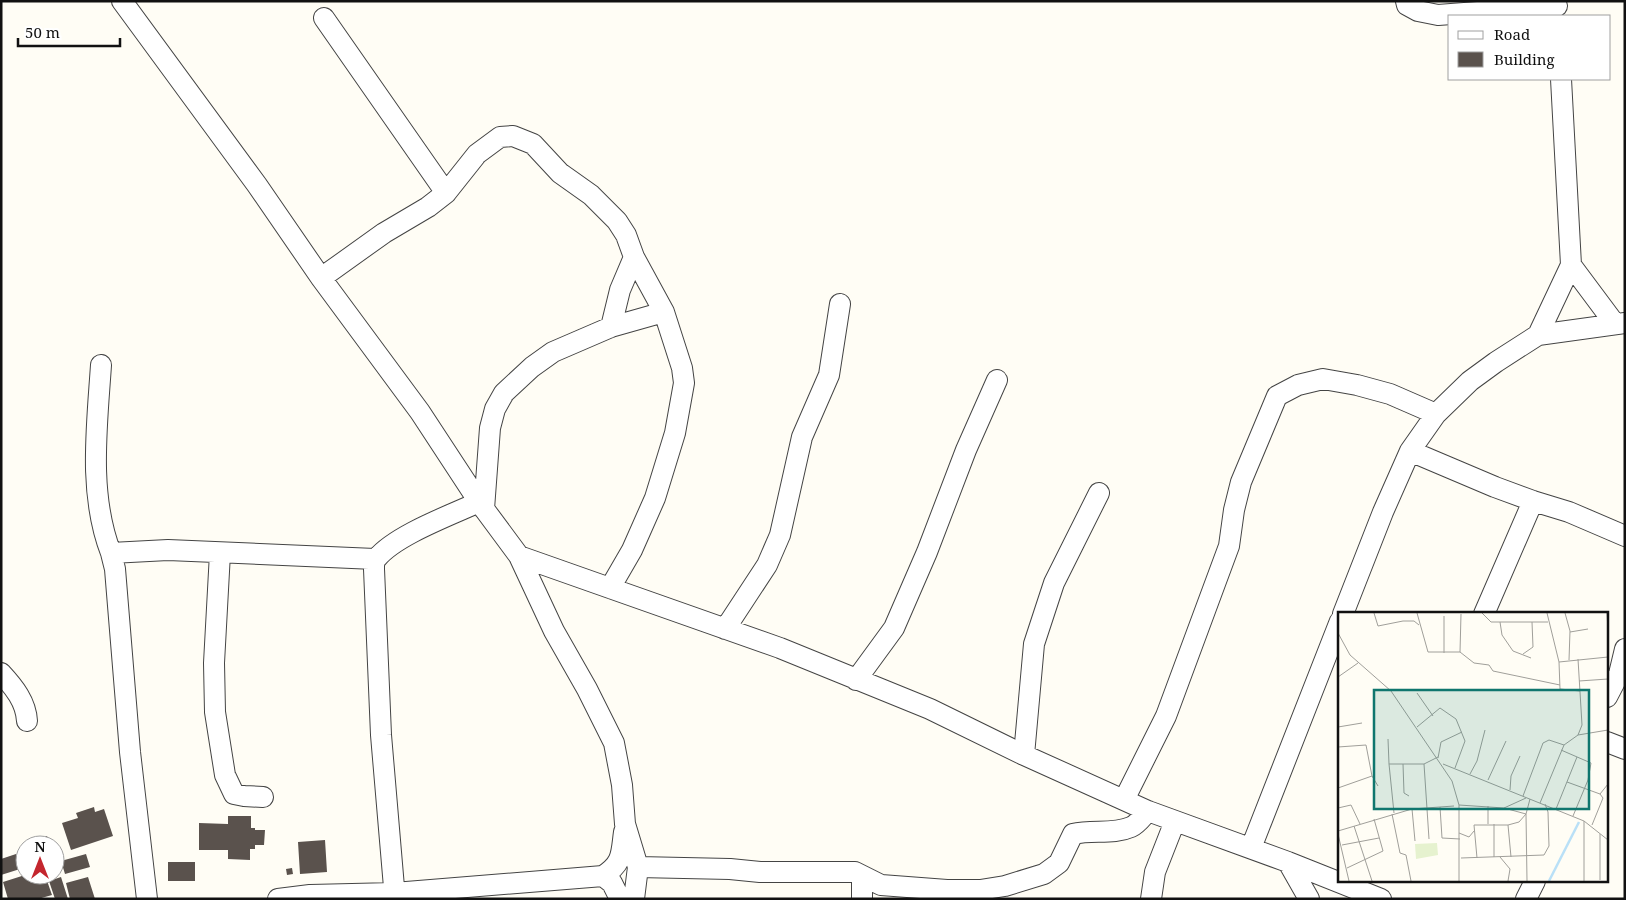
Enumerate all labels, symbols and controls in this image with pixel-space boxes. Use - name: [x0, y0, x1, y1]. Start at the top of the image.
- scale bar: [18, 15, 120, 47]
- legend: [1448, 15, 1611, 80]
- text: 50 m: [25, 22, 60, 42]
- text: Road: [1494, 24, 1530, 44]
- text: Building: [1494, 49, 1555, 69]
- inset map: [1338, 612, 1608, 882]
- north arrow: [15, 835, 65, 885]
- text: N: [34, 837, 46, 856]

